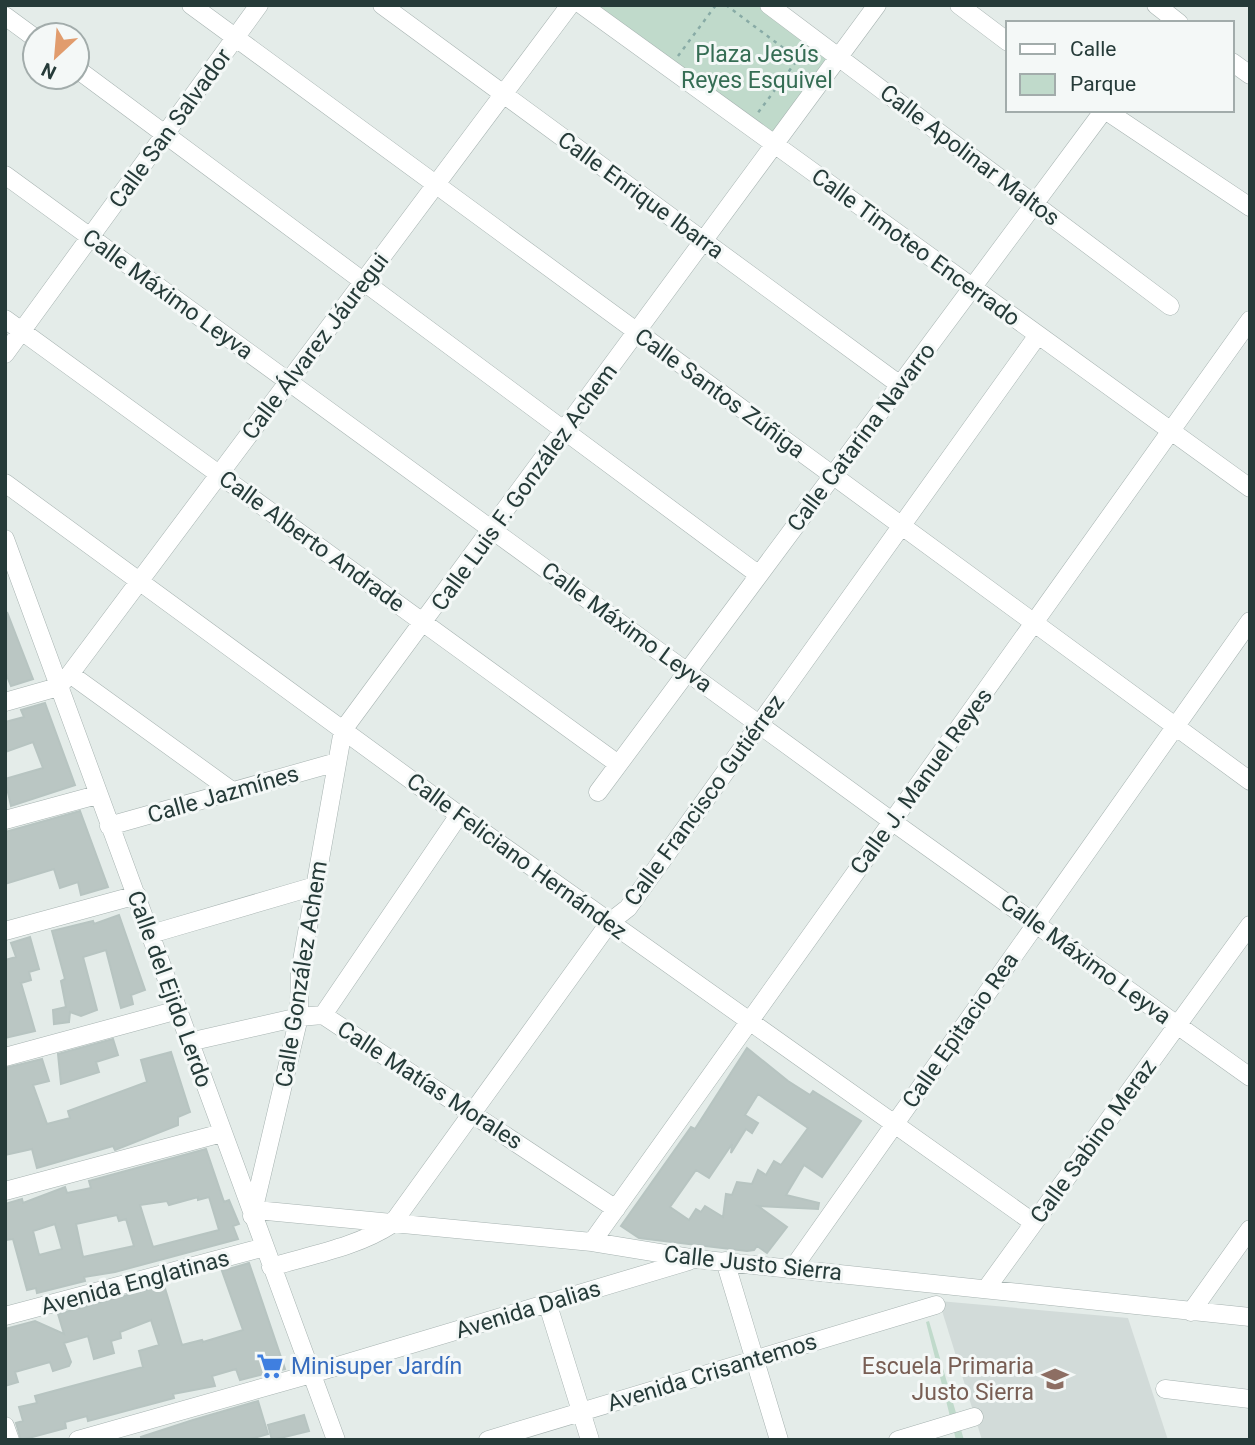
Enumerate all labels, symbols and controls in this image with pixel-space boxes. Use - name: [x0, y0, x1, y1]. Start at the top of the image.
- north arrow: [21, 21, 91, 91]
- legend: [1006, 21, 1234, 112]
- text: Calle: [1070, 37, 1116, 61]
- park label: Plaza Jesús Reyes Esquivel: [681, 41, 833, 94]
- street label: Calle San Salvador: [104, 43, 237, 213]
- text: N: [38, 58, 60, 84]
- text: Parque: [1070, 72, 1136, 96]
- street label: Calle Apolinar Maltos: [875, 79, 1065, 232]
- street label: Calle Enrique Ibarra: [552, 126, 729, 265]
- street label: Calle Timoteo Encerrado: [806, 163, 1025, 332]
- street label: Calle Máximo Leyva: [77, 224, 258, 365]
- street label: Calle Álvarez Jáuregui: [236, 247, 394, 445]
- street label: Calle Santos Zúñiga: [629, 323, 810, 464]
- street label: Calle Catarina Navarro: [782, 338, 941, 537]
- street label: Calle Luis F. González Achem: [426, 359, 623, 616]
- street label: Calle Alberto Andrade: [214, 465, 410, 618]
- street label: Calle Máximo Leyva: [536, 557, 717, 698]
- street label: Calle J. Manuel Reyes: [845, 683, 998, 880]
- street label: Calle Francisco Gutiérrez: [619, 689, 790, 911]
- street label: Calle Jazmínes: [145, 760, 302, 829]
- street label: Calle Feliciano Hernández: [402, 768, 632, 945]
- street label: Calle González Achem: [270, 859, 333, 1089]
- street label: Calle del Ejido Lerdo: [121, 887, 218, 1091]
- street label: Calle Máximo Leyva: [995, 889, 1176, 1030]
- street label: Calle Epitacio Rea: [897, 947, 1024, 1113]
- street label: Calle Matías Morales: [332, 1015, 527, 1155]
- street label: Calle Sabino Meraz: [1025, 1054, 1162, 1229]
- street label: Calle Justo Sierra: [663, 1241, 843, 1286]
- street label: Avenida Englatinas: [38, 1244, 232, 1321]
- street label: Avenida Dalias: [452, 1275, 604, 1344]
- street label: Avenida Crisantemos: [604, 1328, 820, 1417]
- supermarket icon: Minisuper Jardín: [255, 1351, 285, 1381]
- place label: Minisuper Jardín: [291, 1353, 462, 1380]
- place label: Escuela Primaria Justo Sierra: [862, 1353, 1034, 1406]
- school or university icon: Escuela Primaria Justo Sierra: [1040, 1364, 1070, 1394]

